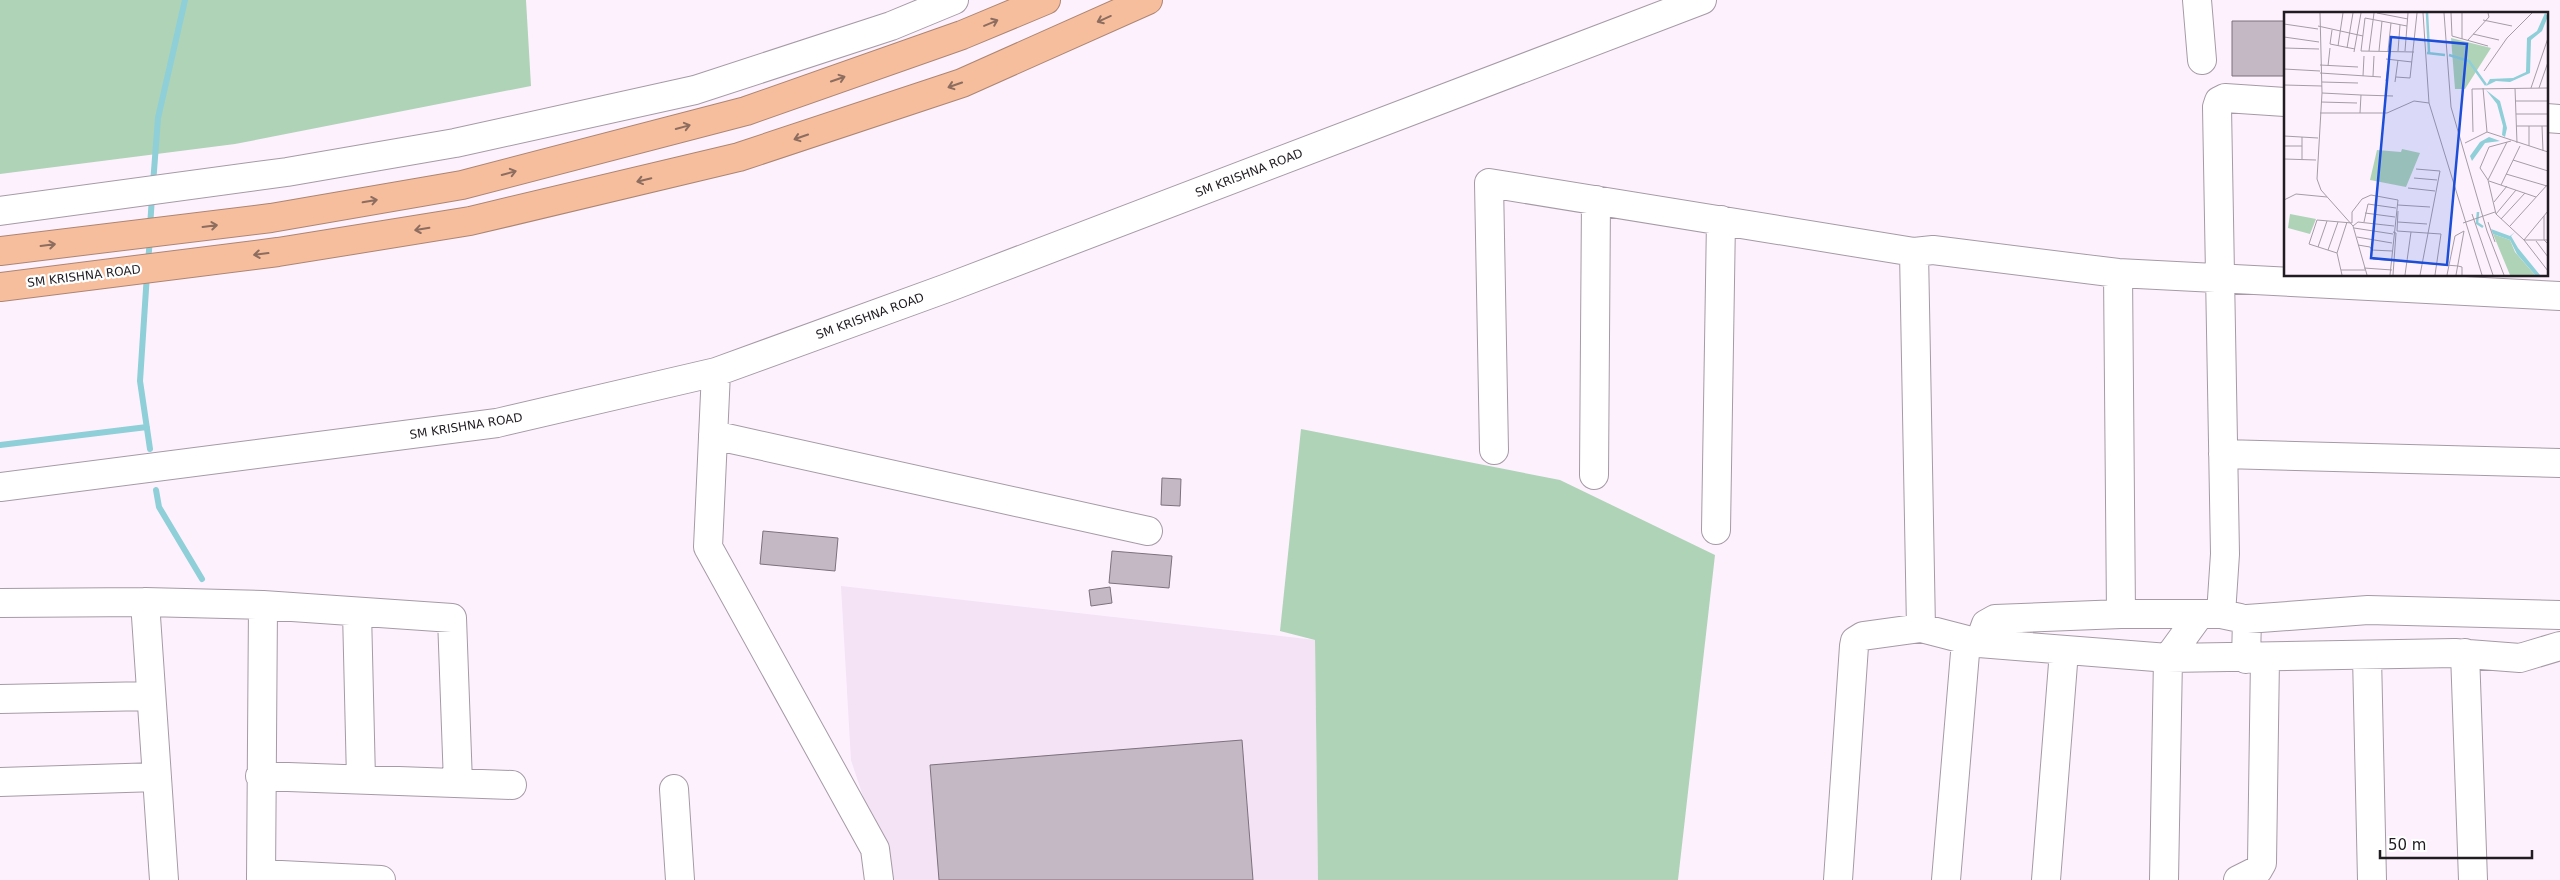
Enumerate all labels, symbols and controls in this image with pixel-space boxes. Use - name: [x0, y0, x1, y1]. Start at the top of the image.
- inset map: [2284, 12, 2548, 276]
- one-way arrow: [1097, 15, 1112, 25]
- one-way arrow: [983, 18, 998, 28]
- one-way arrow: [830, 74, 846, 83]
- one-way arrow: [948, 81, 963, 90]
- one-way arrow: [675, 122, 691, 132]
- one-way arrow: [793, 132, 809, 142]
- street label: SM KRISHNA ROAD: [1193, 146, 1305, 200]
- one-way arrow: [501, 168, 517, 177]
- one-way arrow: [637, 176, 653, 185]
- one-way arrow: [362, 196, 378, 206]
- one-way arrow: [201, 221, 217, 231]
- one-way arrow: [414, 224, 430, 234]
- one-way arrow: [40, 240, 56, 250]
- one-way arrow: [253, 249, 269, 259]
- street label: SM KRISHNA ROAD: [26, 262, 142, 290]
- street label: SM KRISHNA ROAD: [814, 290, 926, 342]
- street label: SM KRISHNA ROAD: [409, 410, 523, 442]
- scale bar: [2380, 828, 2532, 860]
- text: 50 m: [2388, 836, 2426, 854]

